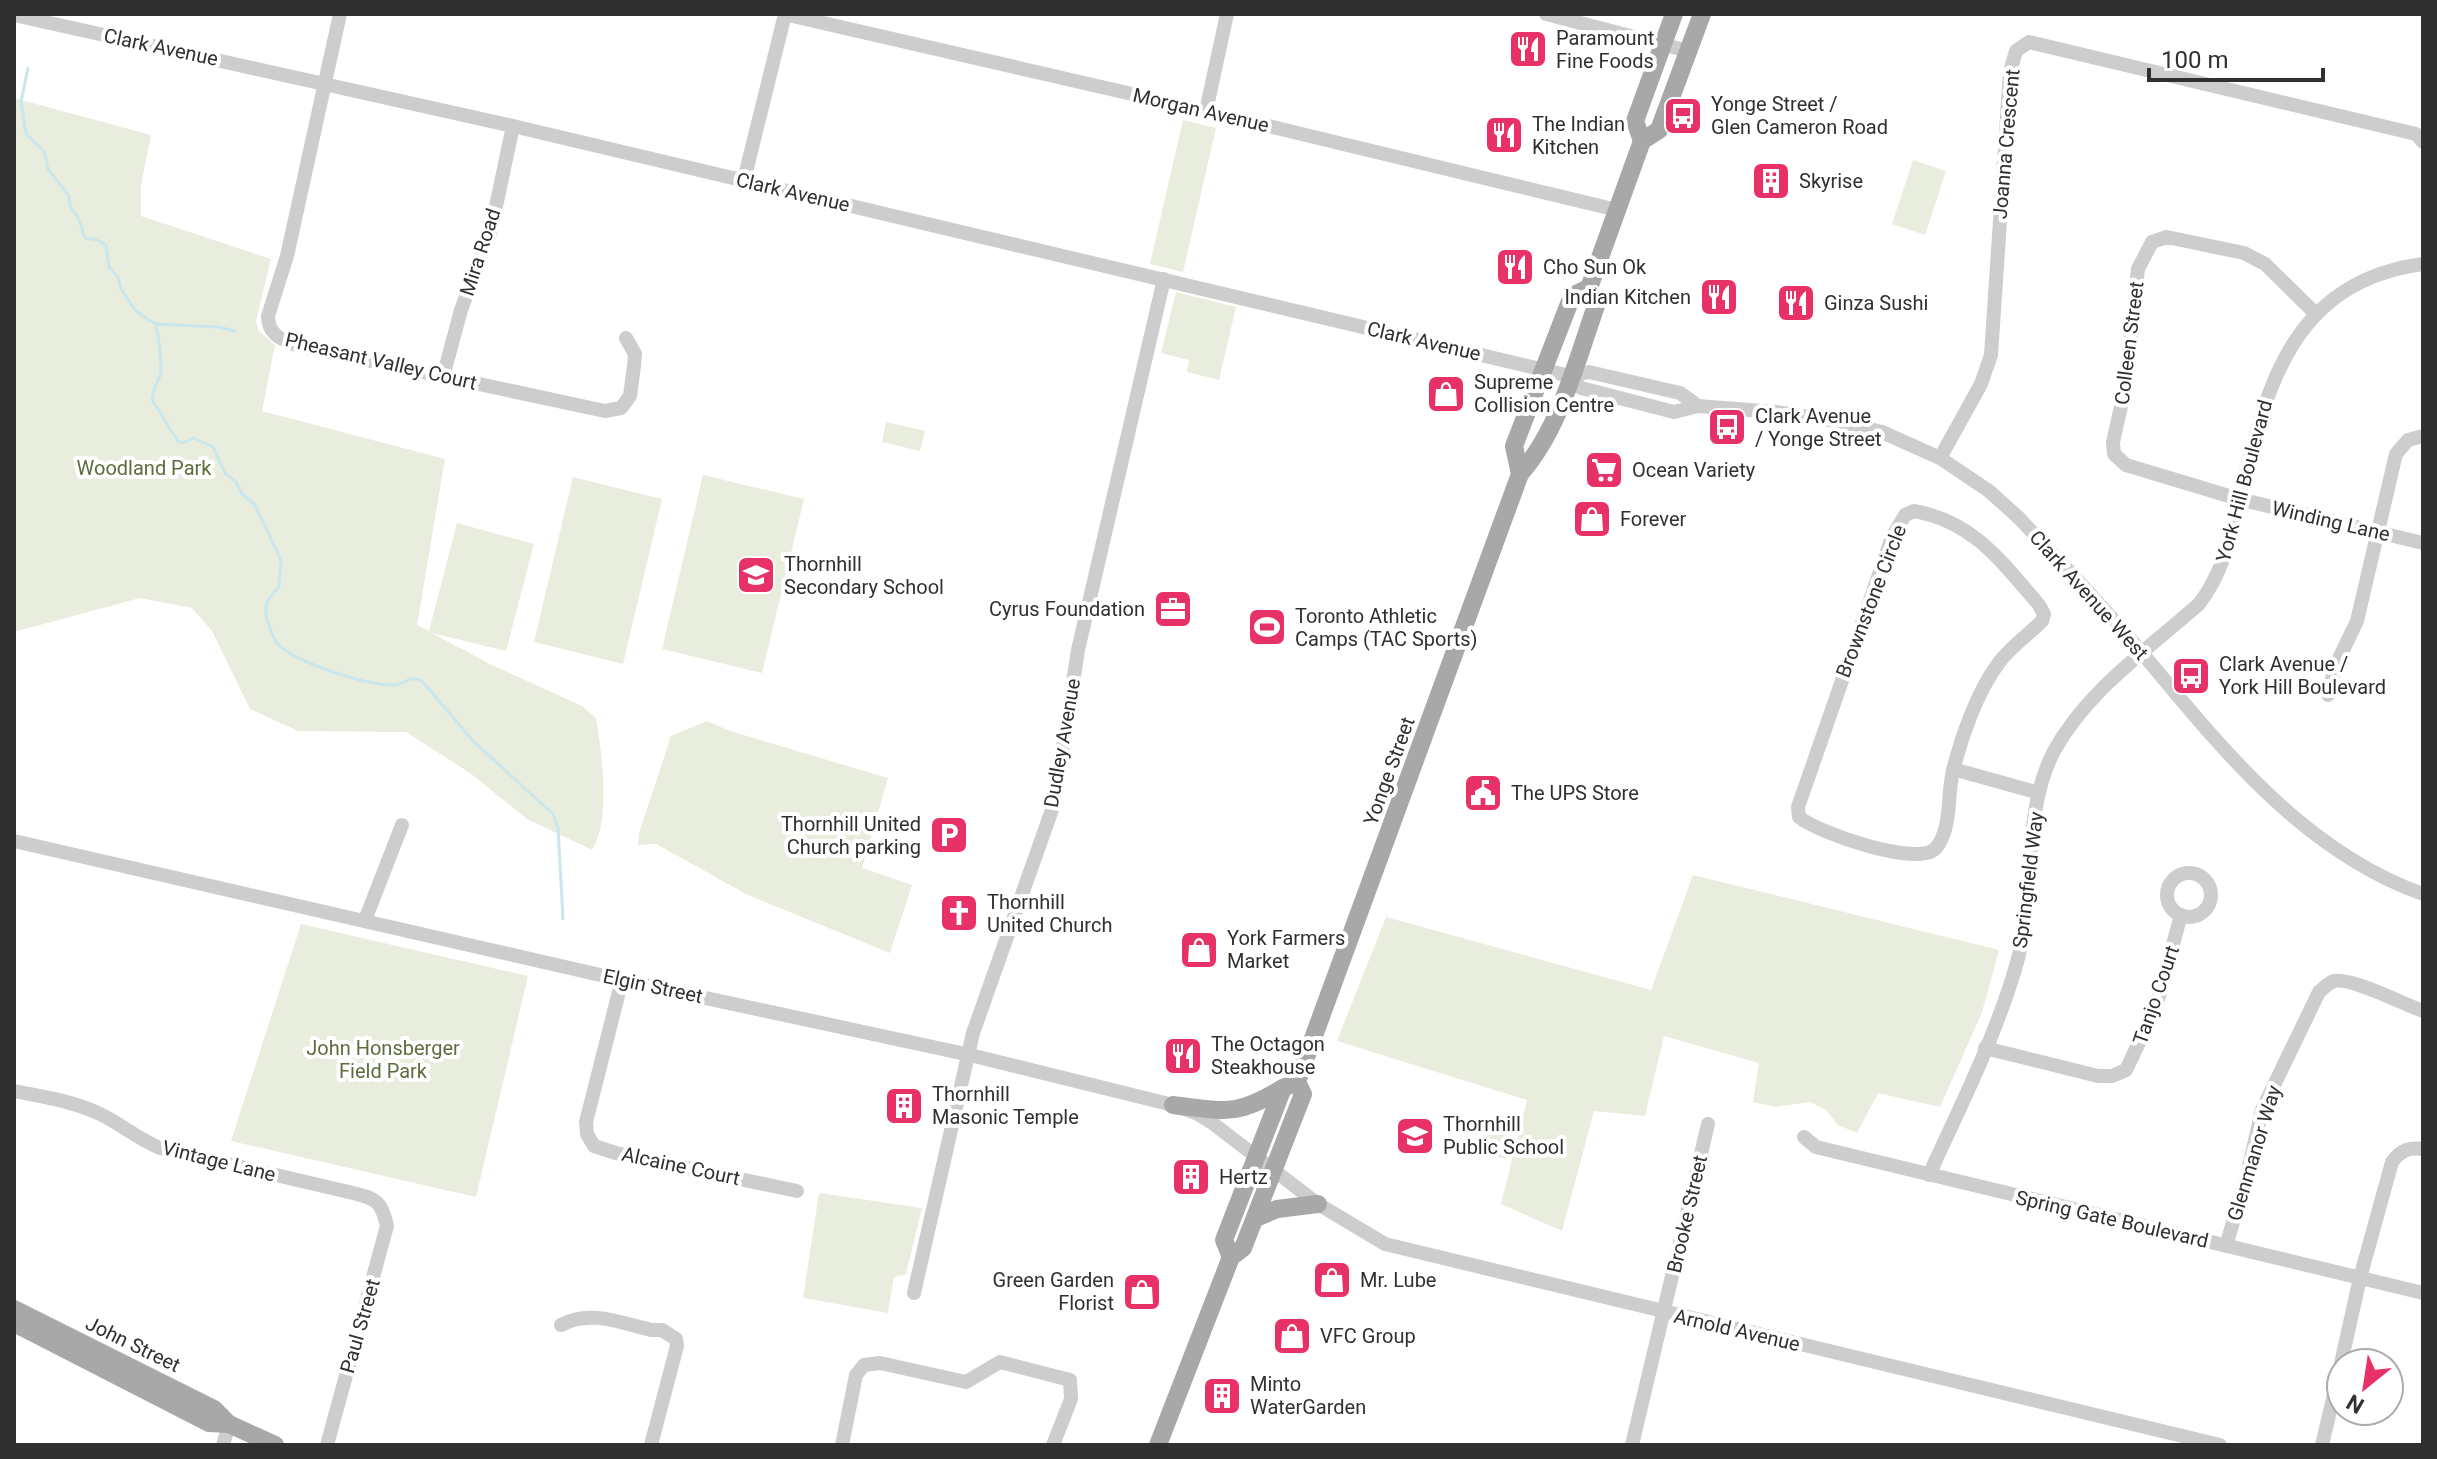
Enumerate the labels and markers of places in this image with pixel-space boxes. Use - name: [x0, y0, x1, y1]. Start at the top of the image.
- place label: Paramount Fine Foods: [1556, 26, 1654, 73]
- restaurant icon: Paramount Fine Foods: [1507, 28, 1549, 70]
- place label: Yonge Street / Glen Cameron Road: [1711, 92, 1888, 139]
- bus stop icon: Yonge Street / Glen Cameron Road: [1662, 95, 1704, 137]
- place label: The Indian Kitchen: [1532, 112, 1625, 159]
- restaurant icon: The Indian Kitchen: [1483, 114, 1525, 156]
- building icon: Skyrise: [1750, 160, 1792, 202]
- place label: Skyrise: [1799, 169, 1863, 193]
- restaurant icon: Cho Sun Ok: [1494, 246, 1536, 288]
- place label: Cho Sun Ok: [1543, 255, 1647, 279]
- restaurant icon: Indian Kitchen: [1698, 276, 1740, 318]
- restaurant icon: Ginza Sushi: [1775, 282, 1817, 324]
- place label: Indian Kitchen: [1564, 285, 1691, 309]
- place label: Ginza Sushi: [1824, 291, 1928, 315]
- place label: Supreme Collision Centre: [1474, 370, 1614, 417]
- shop icon: Supreme Collision Centre: [1425, 373, 1467, 415]
- place label: Clark Avenue / Yonge Street: [1755, 404, 1882, 451]
- bus stop icon: Clark Avenue / Yonge Street: [1706, 406, 1748, 448]
- supermarket icon: Ocean Variety: [1583, 449, 1625, 491]
- place label: Ocean Variety: [1632, 458, 1756, 482]
- shop icon: Forever: [1571, 498, 1613, 540]
- place label: Forever: [1620, 507, 1686, 531]
- place label: Thornhill Secondary School: [784, 552, 944, 599]
- school or university icon: Thornhill Secondary School: [735, 554, 777, 596]
- office icon: Cyrus Foundation: [1152, 588, 1194, 630]
- place label: Cyrus Foundation: [989, 597, 1145, 621]
- place label: Toronto Athletic Camps (TAC Sports): [1295, 604, 1477, 651]
- sports icon: Toronto Athletic Camps (TAC Sports): [1246, 606, 1288, 648]
- place label: Clark Avenue / York Hill Boulevard: [2219, 652, 2386, 699]
- bus stop icon: Clark Avenue / York Hill Boulevard: [2170, 655, 2212, 697]
- public building icon: The UPS Store: [1462, 772, 1504, 814]
- place label: The UPS Store: [1511, 781, 1639, 805]
- place label: Thornhill United Church parking: [781, 812, 921, 859]
- parking icon: Thornhill United Church parking: [928, 814, 970, 856]
- place label: Thornhill United Church: [987, 890, 1112, 937]
- church icon: Thornhill United Church: [938, 892, 980, 934]
- place label: York Farmers Market: [1227, 926, 1345, 973]
- shop icon: York Farmers Market: [1178, 929, 1220, 971]
- place label: The Octagon Steakhouse: [1211, 1032, 1325, 1079]
- restaurant icon: The Octagon Steakhouse: [1162, 1035, 1204, 1077]
- place label: Thornhill Masonic Temple: [932, 1082, 1079, 1129]
- building icon: Thornhill Masonic Temple: [883, 1085, 925, 1127]
- place label: Thornhill Public School: [1443, 1112, 1564, 1159]
- school or university icon: Thornhill Public School: [1394, 1115, 1436, 1157]
- building icon: Hertz: [1170, 1156, 1212, 1198]
- place label: Hertz: [1219, 1165, 1268, 1189]
- shop icon: Mr. Lube: [1311, 1259, 1353, 1301]
- place label: Green Garden Florist: [993, 1268, 1114, 1315]
- place label: Mr. Lube: [1360, 1268, 1436, 1292]
- shop icon: Green Garden Florist: [1121, 1271, 1163, 1313]
- shop icon: VFC Group: [1271, 1315, 1313, 1357]
- place label: VFC Group: [1320, 1324, 1416, 1348]
- place label: Minto WaterGarden: [1250, 1372, 1366, 1419]
- building icon: Minto WaterGarden: [1201, 1375, 1243, 1417]

